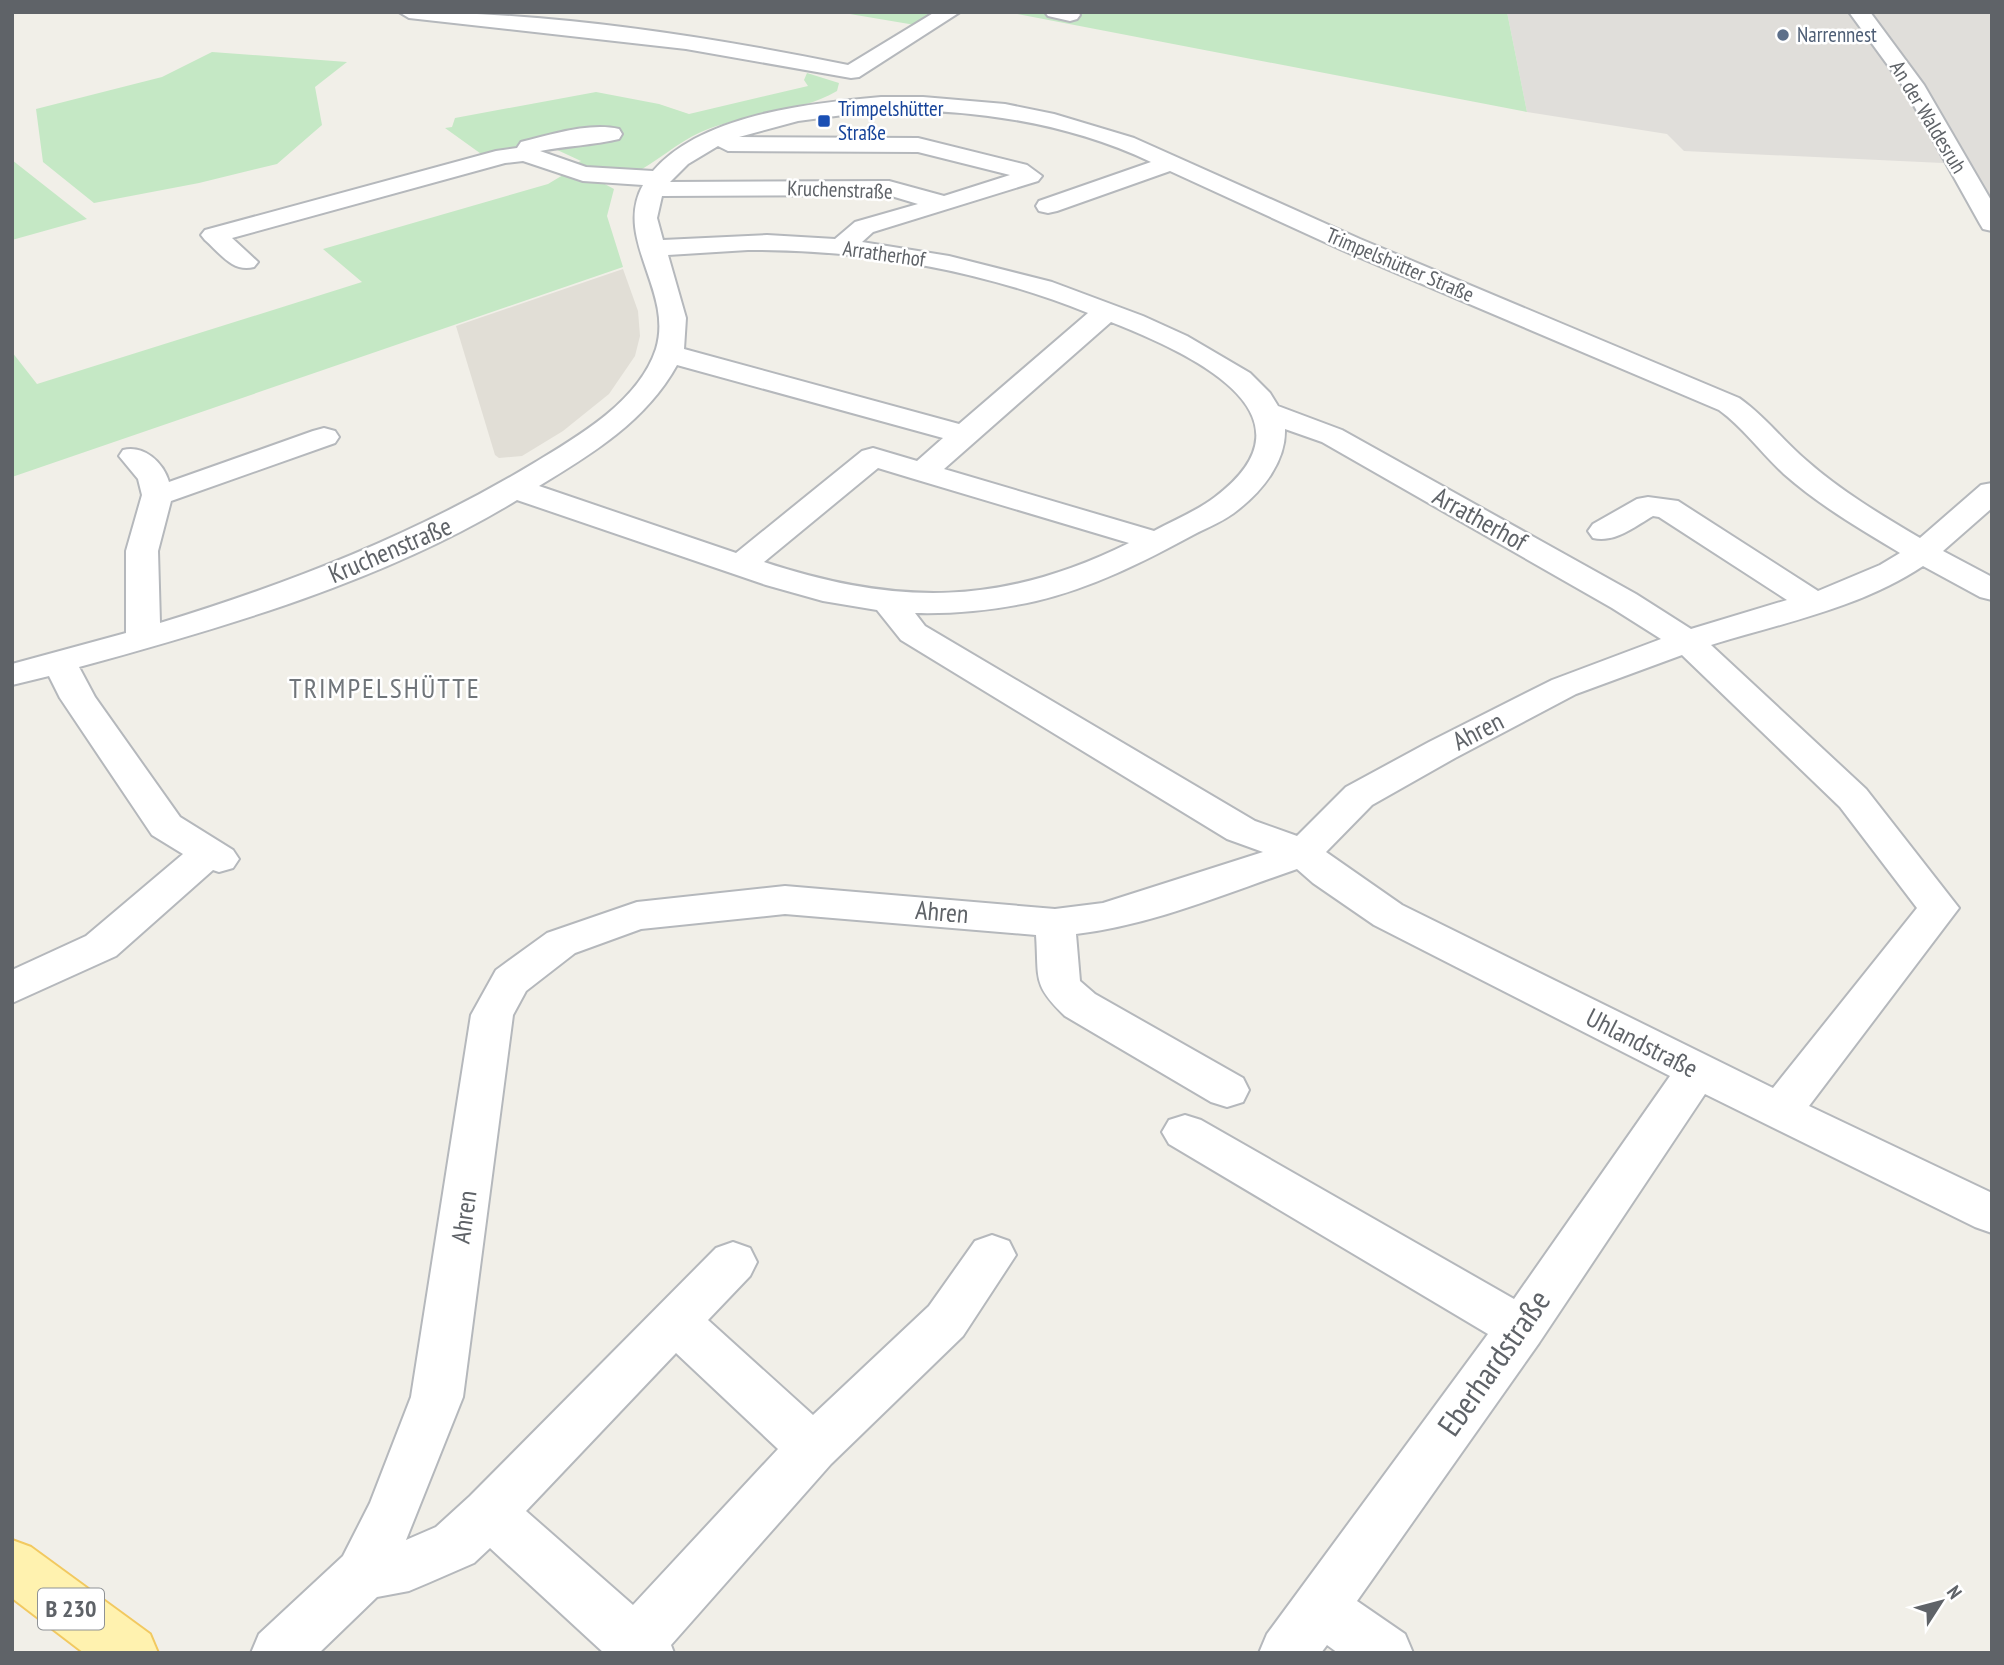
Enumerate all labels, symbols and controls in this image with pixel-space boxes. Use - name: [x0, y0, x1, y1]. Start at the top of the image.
- place label: Narrennest: [1797, 21, 1877, 48]
- marker: Narrennest: [1775, 27, 1791, 43]
- street label: An der Waldesruh: [1884, 55, 1973, 178]
- place label: Trimpelshütter Straße: [838, 95, 944, 146]
- marker: Trimpelshütter Straße: [816, 113, 832, 129]
- street label: Kruchenstraße: [787, 174, 893, 205]
- street label: Trimpelshütter Straße: [1322, 221, 1478, 308]
- street label: Arratherhof: [841, 234, 928, 273]
- street label: Arratherhof: [1427, 479, 1534, 558]
- street label: Kruchenstraße: [323, 509, 456, 590]
- district label: TRIMPELSHÜTTE: [289, 669, 481, 706]
- street label: Ahren: [1447, 704, 1509, 757]
- street label: Ahren: [914, 893, 970, 930]
- street label: Uhlandstraße: [1581, 1000, 1704, 1085]
- street label: Ahren: [443, 1188, 484, 1245]
- street label: Eberhardstraße: [1427, 1281, 1559, 1444]
- north arrow: [1906, 1567, 1976, 1637]
- text: N: [1942, 1581, 1967, 1603]
- road number: B 230: [38, 1588, 104, 1630]

